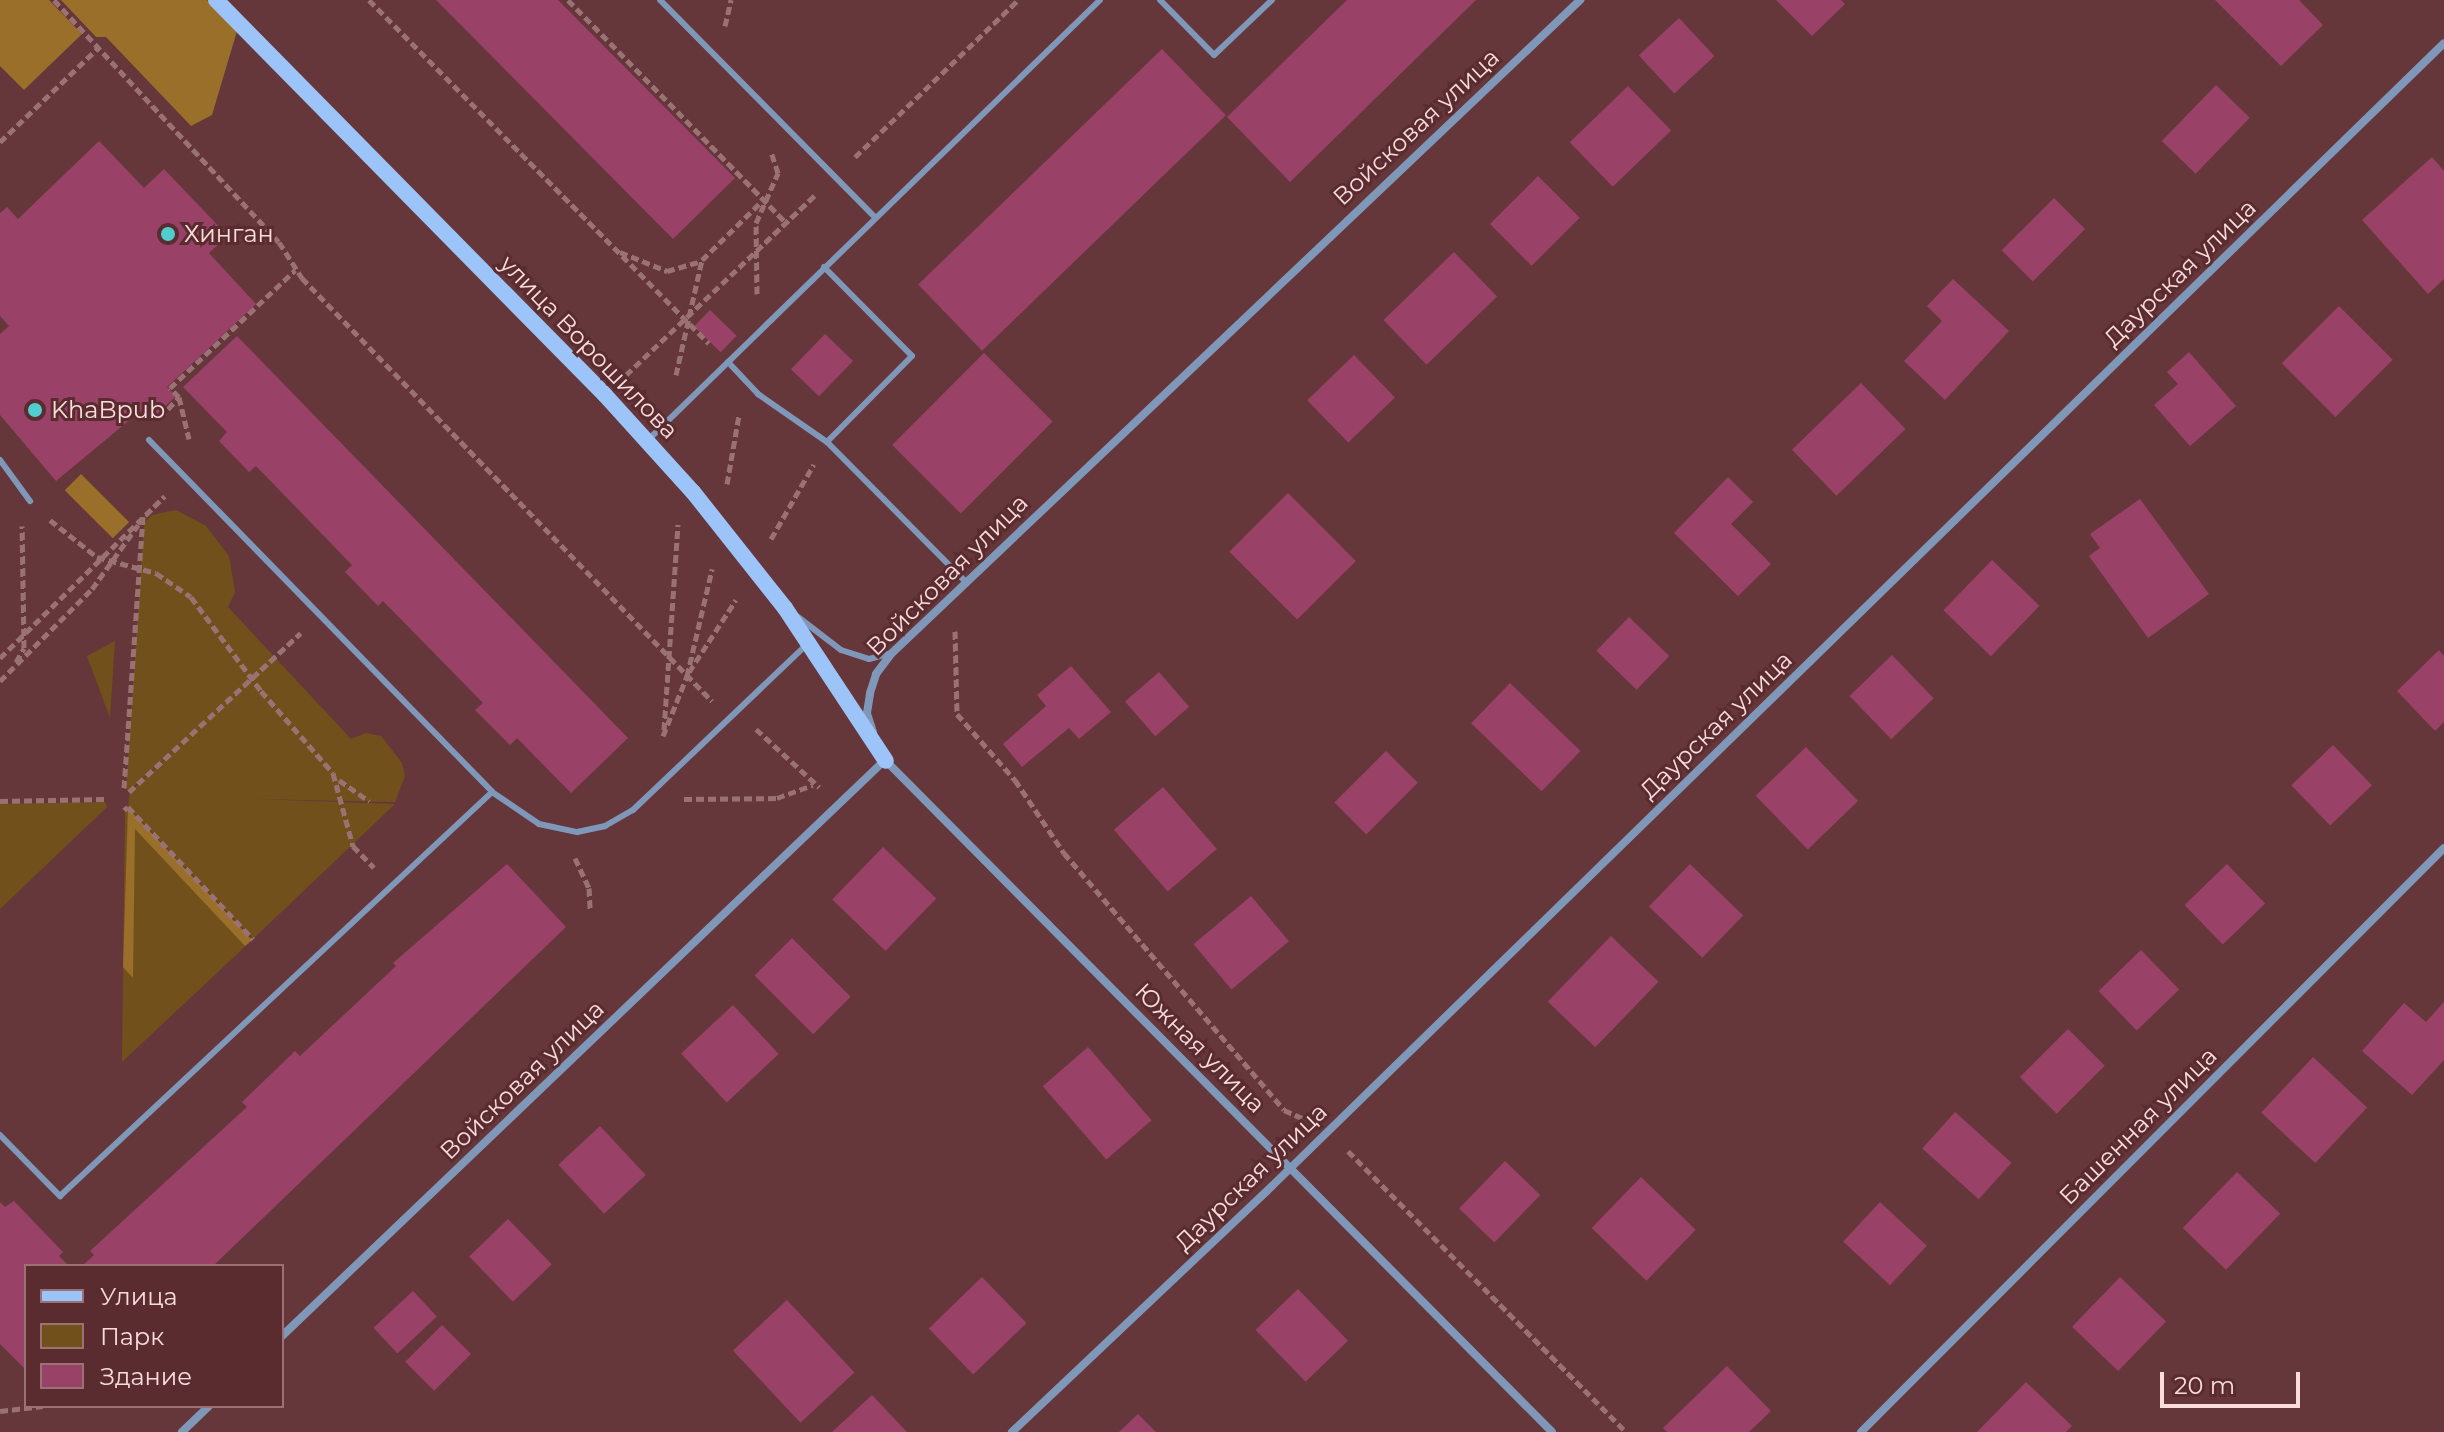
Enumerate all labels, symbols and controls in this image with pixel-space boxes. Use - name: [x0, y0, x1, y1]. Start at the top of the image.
- street label: Войсковая улица: [1327, 43, 1505, 211]
- street label: Даурская улица: [2098, 193, 2262, 353]
- place label: Хинган: [184, 220, 274, 248]
- marker: Хинган: [159, 225, 177, 243]
- street label: улица Ворошилова: [494, 249, 684, 445]
- place label: KhaBpub: [51, 396, 165, 424]
- marker: KhaBpub: [26, 401, 44, 419]
- street label: Войсковая улица: [860, 488, 1034, 662]
- street label: Даурская улица: [1634, 645, 1798, 805]
- street label: Южная улица: [1129, 977, 1271, 1119]
- street label: Войсковая улица: [434, 994, 610, 1166]
- street label: Башенная улица: [2053, 1041, 2223, 1211]
- street label: Даурская улица: [1169, 1097, 1333, 1257]
- legend: [24, 1264, 284, 1408]
- text: Улица: [100, 1282, 178, 1311]
- text: Парк: [100, 1322, 164, 1351]
- scale bar: [2164, 1356, 2304, 1406]
- text: Здание: [100, 1362, 192, 1391]
- text: 20 m: [2174, 1371, 2235, 1400]

